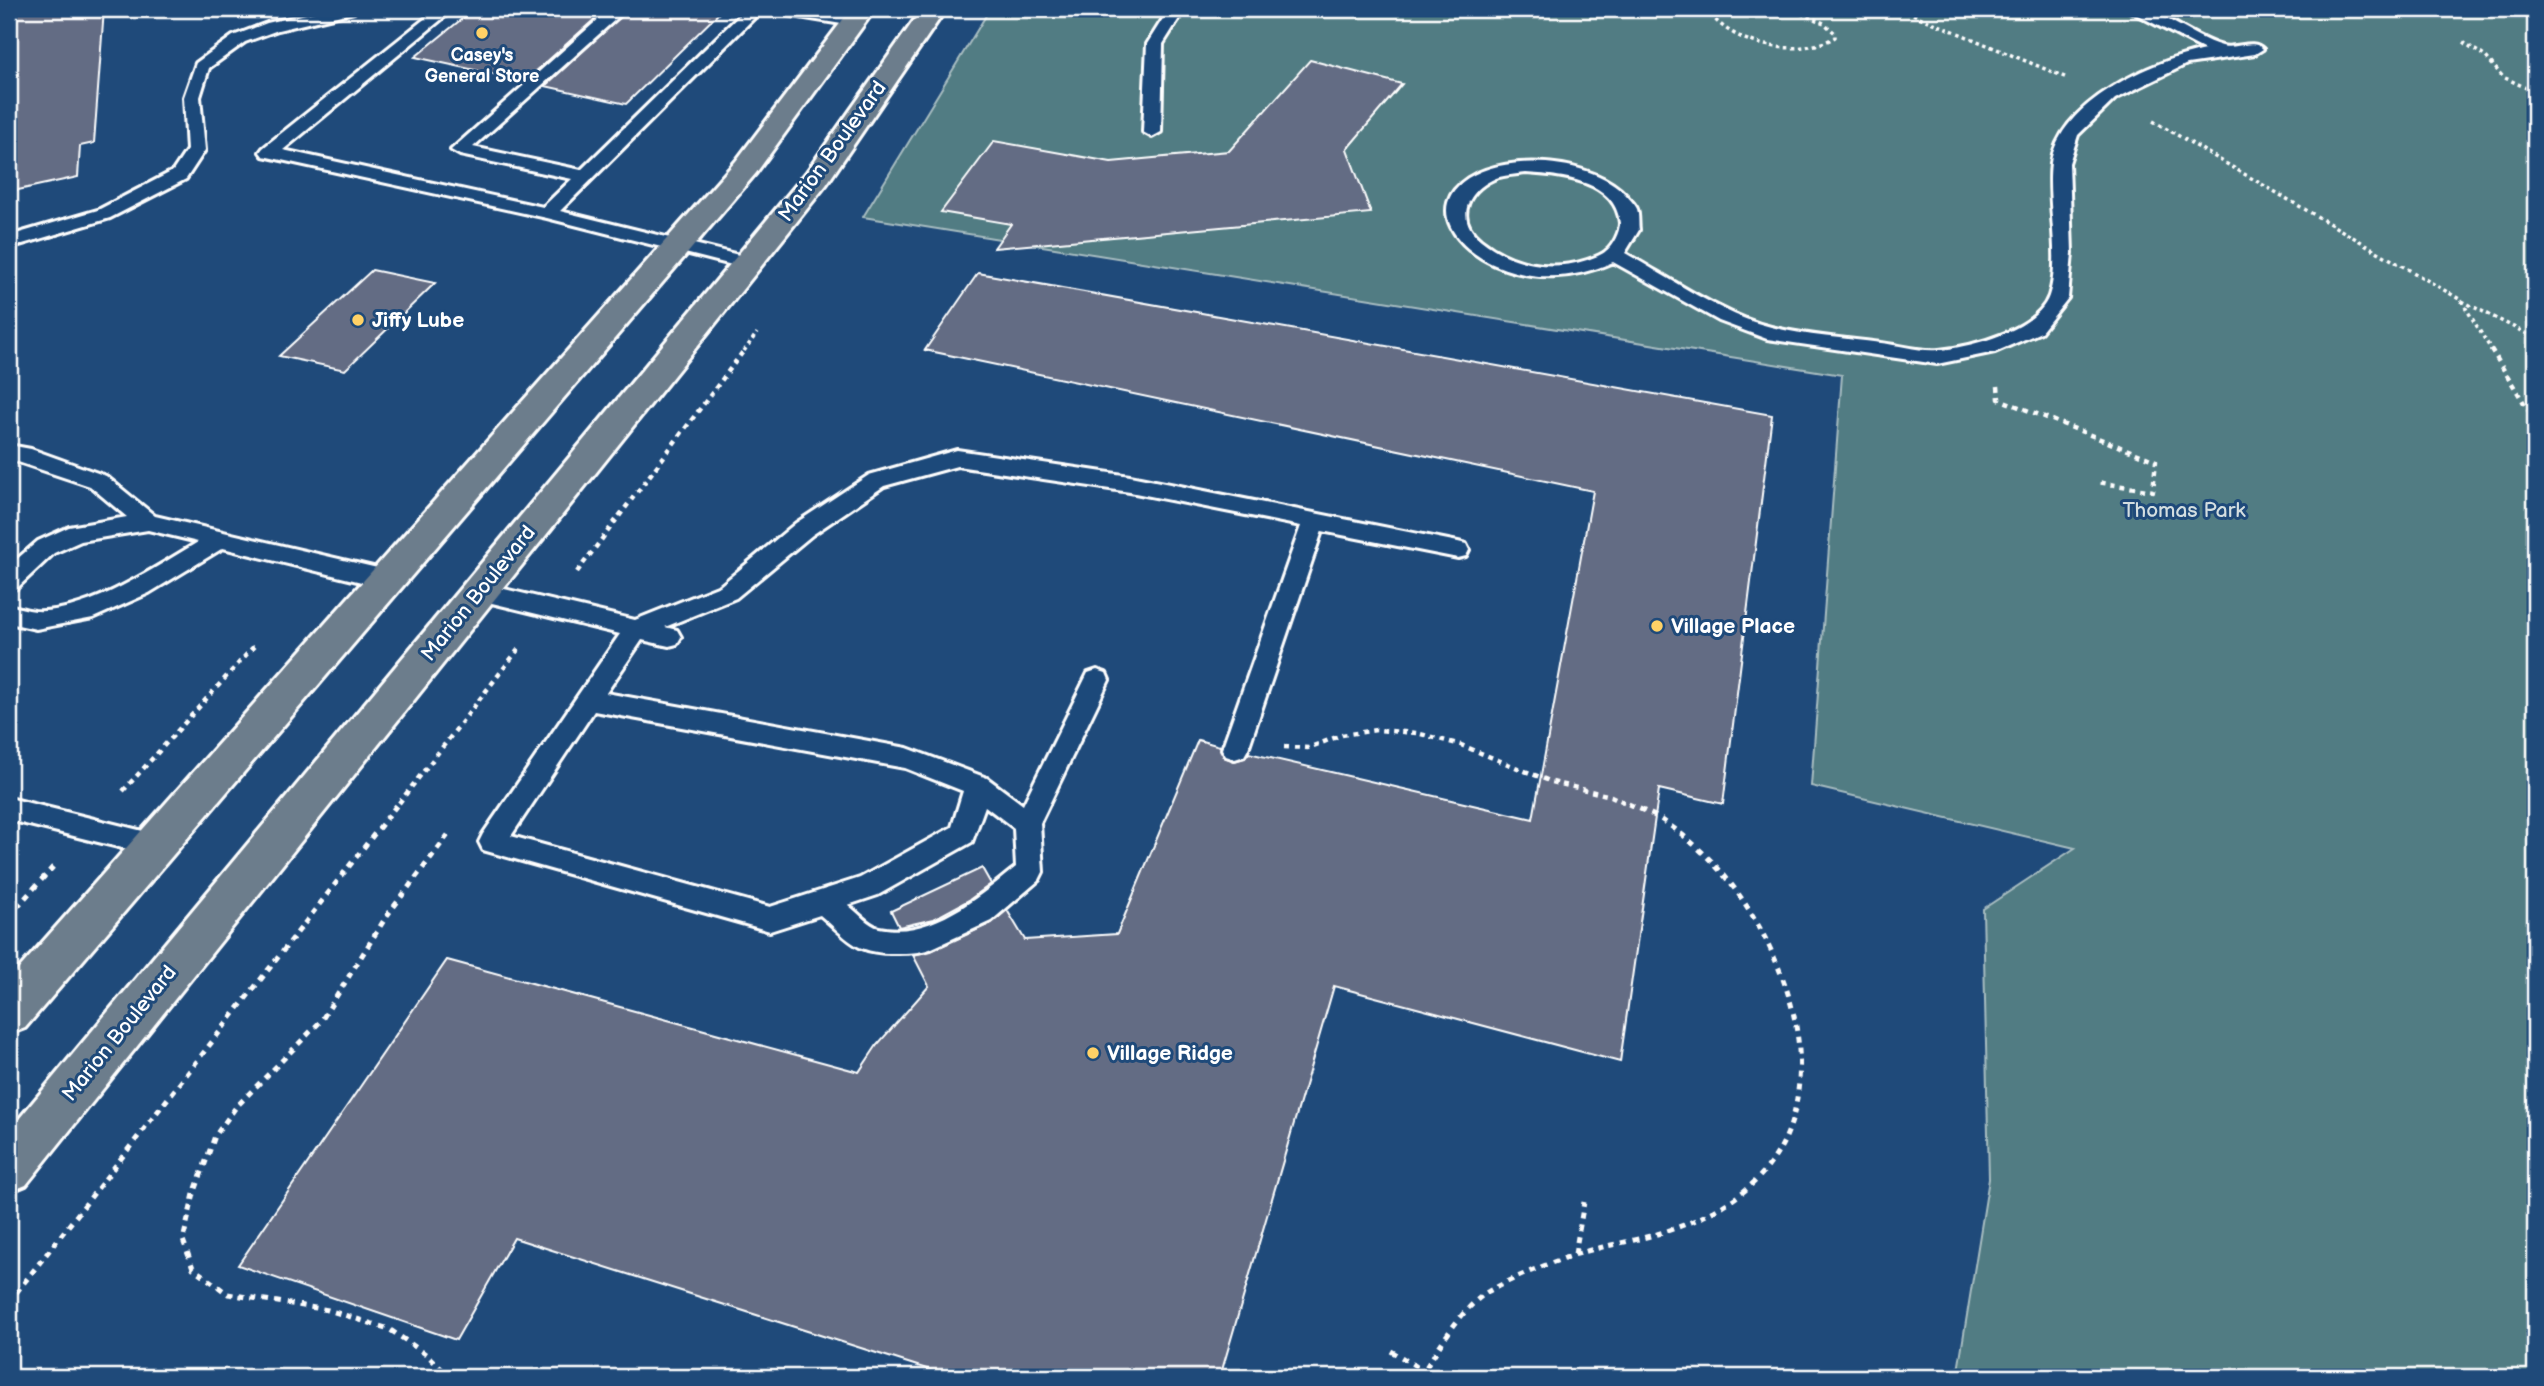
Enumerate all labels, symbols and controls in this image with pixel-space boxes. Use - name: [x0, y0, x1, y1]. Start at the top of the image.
- marker: Casey's General Store: [474, 25, 490, 41]
- place label: Casey's General Store: [425, 45, 539, 87]
- street label: Marion Boulevard: [773, 76, 892, 226]
- place label: Jiffy Lube: [372, 308, 464, 333]
- marker: Jiffy Lube: [350, 312, 366, 328]
- park label: Thomas Park: [2122, 498, 2246, 523]
- street label: Marion Boulevard: [416, 520, 541, 666]
- place label: Village Place: [1671, 614, 1795, 639]
- marker: Village Place: [1649, 618, 1665, 634]
- street label: Marion Boulevard: [57, 960, 182, 1106]
- place label: Village Ridge: [1107, 1041, 1233, 1066]
- marker: Village Ridge: [1085, 1045, 1101, 1061]

